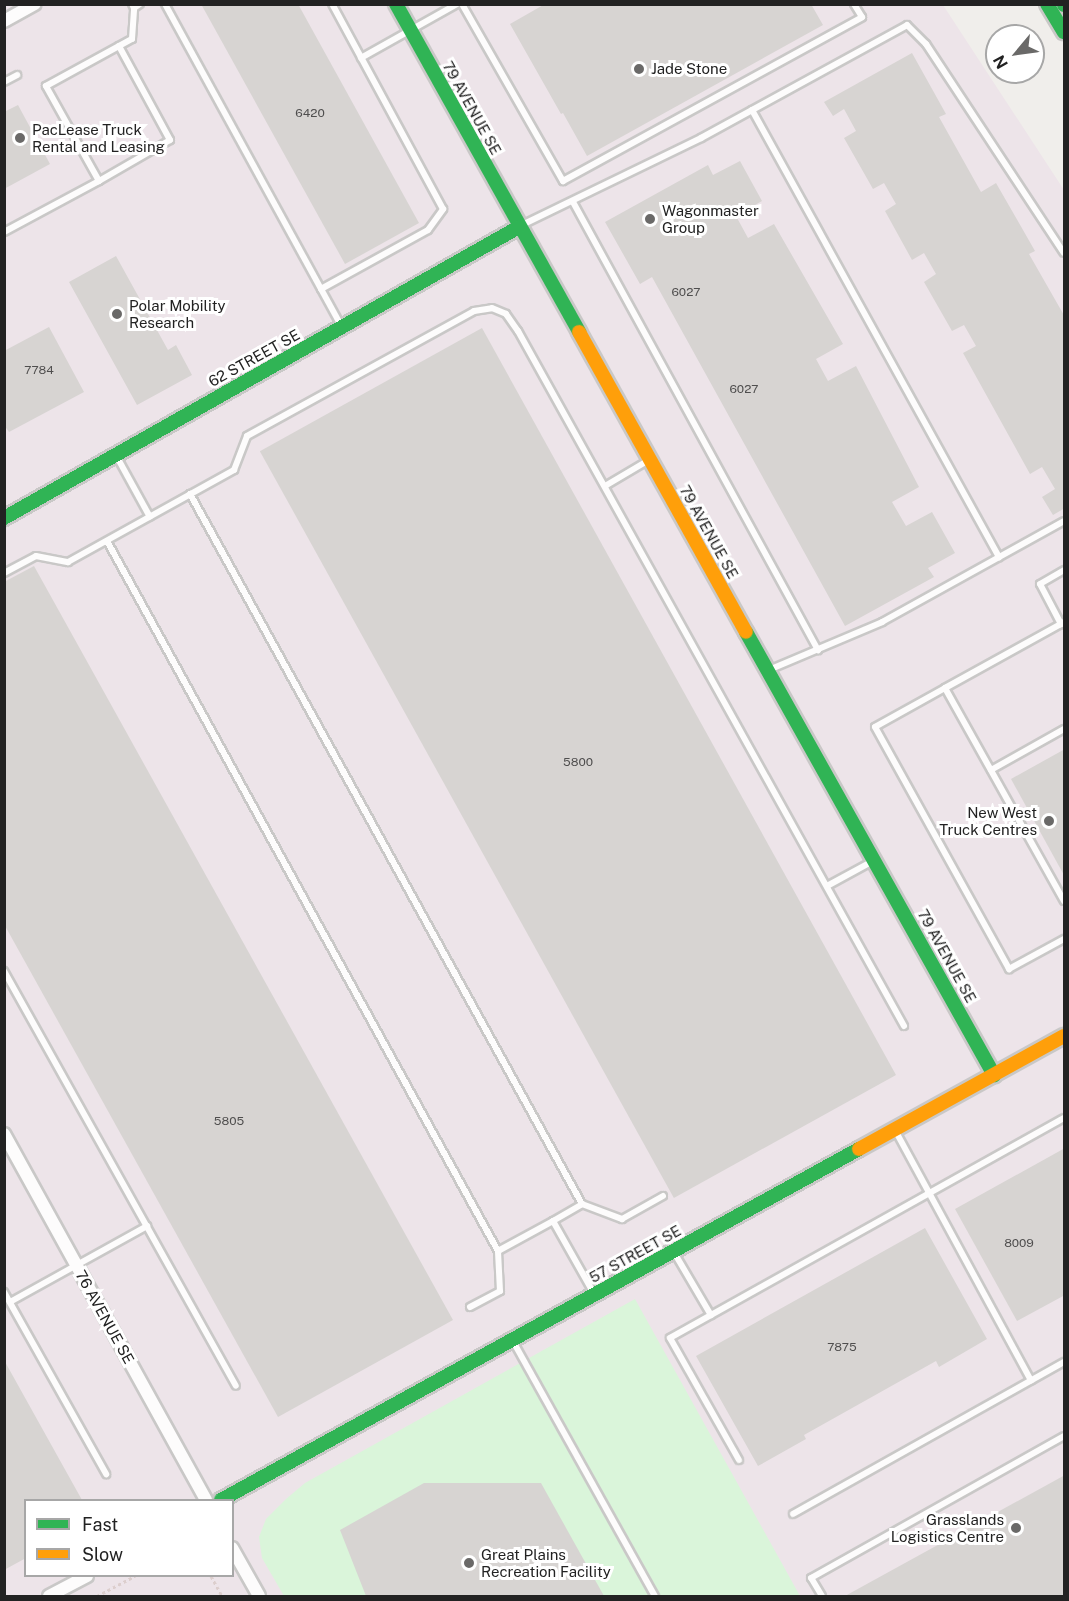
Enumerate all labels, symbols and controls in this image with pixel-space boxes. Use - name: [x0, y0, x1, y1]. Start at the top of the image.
- north arrow: [985, 24, 1045, 84]
- text: N: [989, 52, 1012, 72]
- street label: 79 AVENUE SE: [439, 58, 505, 158]
- place label: Jade Stone: [651, 60, 727, 78]
- marker: Jade Stone: [632, 62, 646, 76]
- house number: 6420: [295, 107, 325, 121]
- place label: PacLease Truck Rental and Leasing: [32, 120, 165, 155]
- marker: PacLease Truck Rental and Leasing: [13, 131, 27, 145]
- place label: Wagonmaster Group: [662, 201, 759, 236]
- marker: Wagonmaster Group: [643, 212, 657, 226]
- house number: 6027: [671, 286, 701, 300]
- place label: Polar Mobility Research: [129, 296, 226, 331]
- marker: Polar Mobility Research: [110, 307, 124, 321]
- street label: 62 STREET SE: [205, 325, 303, 391]
- house number: 7784: [24, 364, 54, 378]
- house number: 6027: [729, 383, 759, 397]
- street label: 79 AVENUE SE: [676, 482, 742, 582]
- house number: 5800: [563, 756, 593, 770]
- place label: New West Truck Centres: [939, 803, 1037, 838]
- marker: New West Truck Centres: [1042, 814, 1056, 828]
- street label: 79 AVENUE SE: [914, 906, 980, 1006]
- house number: 5805: [214, 1115, 244, 1129]
- street label: 57 STREET SE: [586, 1221, 684, 1287]
- house number: 8009: [1004, 1237, 1034, 1251]
- street label: 76 AVENUE SE: [72, 1267, 138, 1367]
- house number: 7875: [827, 1341, 857, 1355]
- legend: [24, 1499, 234, 1577]
- place label: Grasslands Logistics Centre: [891, 1510, 1004, 1545]
- text: Fast: [82, 1514, 118, 1535]
- marker: Grasslands Logistics Centre: [1009, 1521, 1023, 1535]
- text: Slow: [82, 1544, 123, 1565]
- place label: Great Plains Recreation Facility: [481, 1545, 611, 1580]
- marker: Great Plains Recreation Facility: [462, 1556, 476, 1570]

